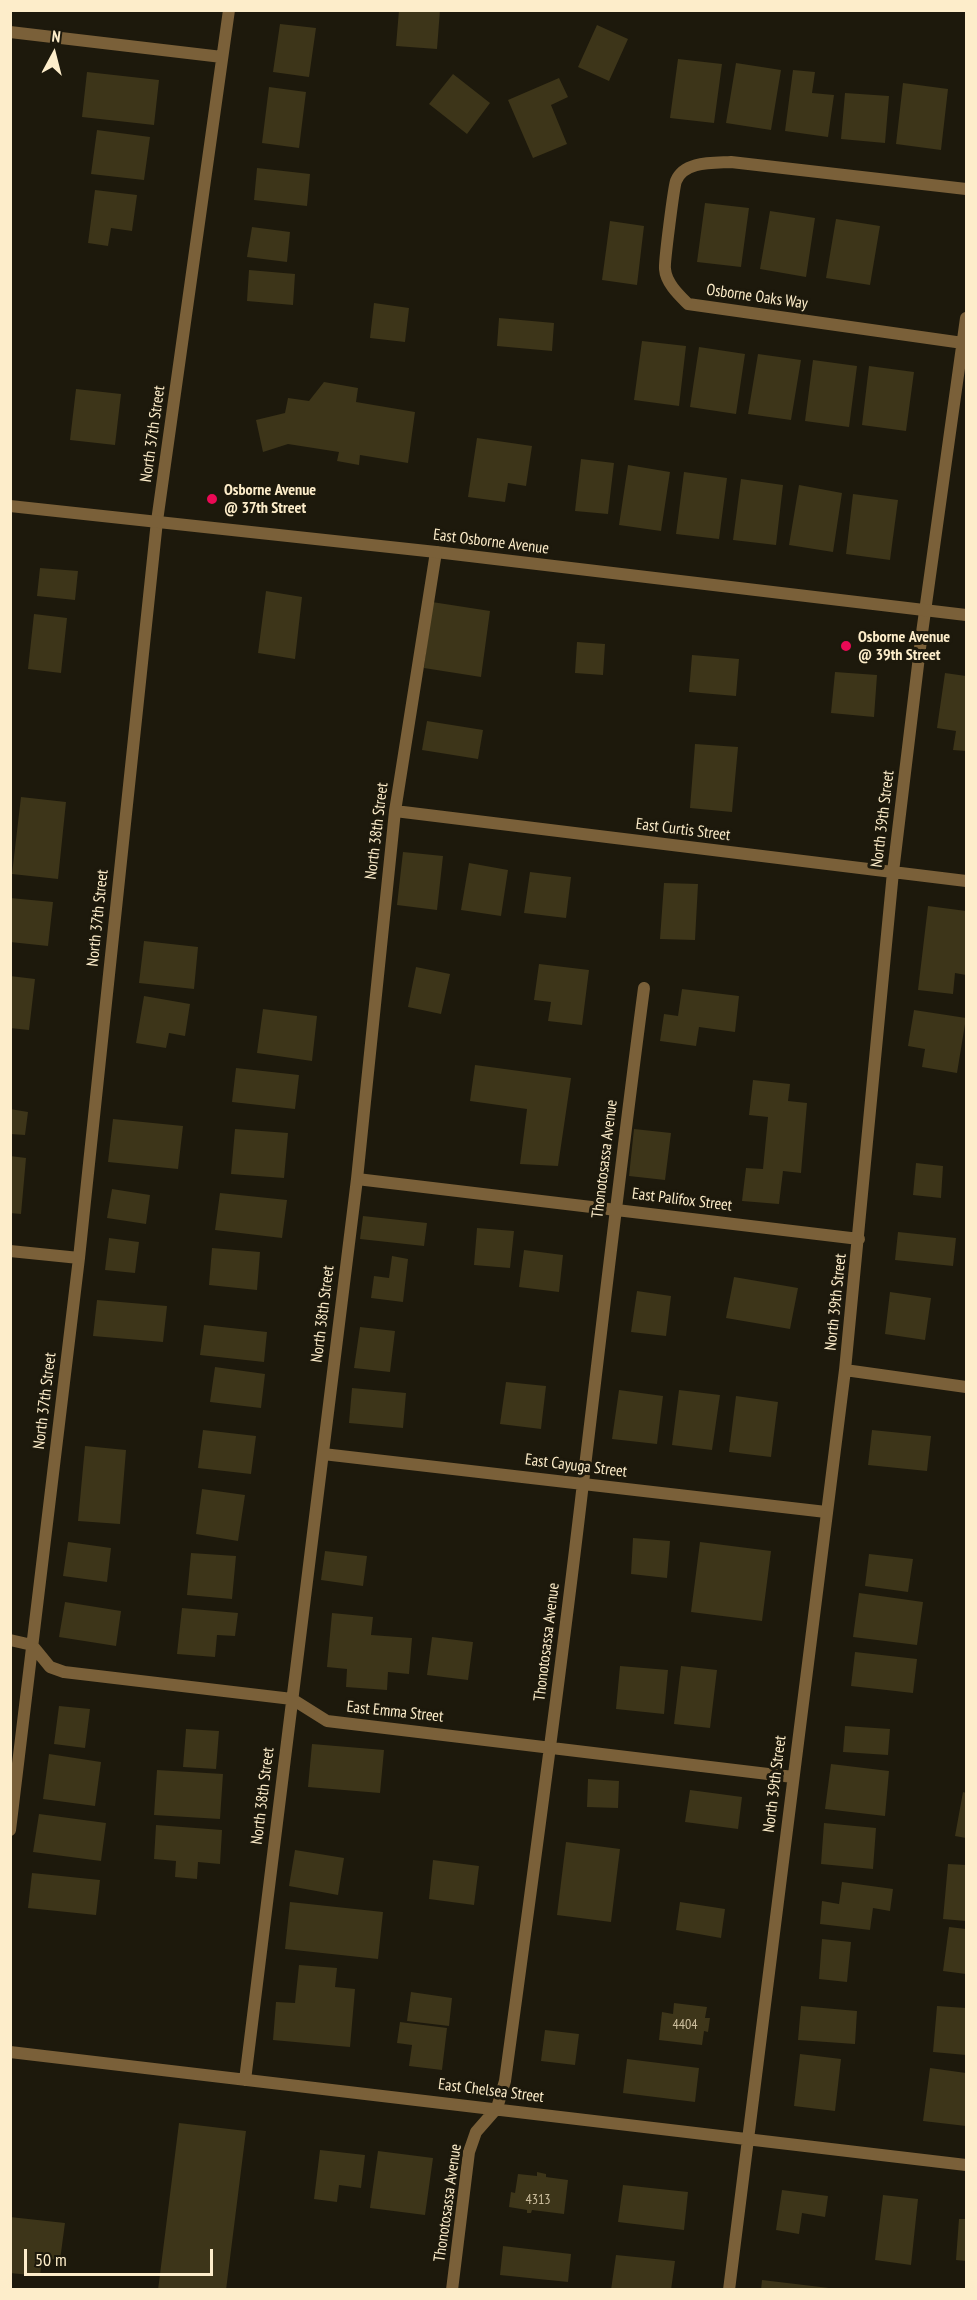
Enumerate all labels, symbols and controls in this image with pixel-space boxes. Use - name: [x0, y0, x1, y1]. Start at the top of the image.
- north arrow: [24, 24, 84, 84]
- text: N: [51, 26, 62, 47]
- street label: Osborne Oaks Way: [705, 280, 809, 314]
- street label: North 37th Street: [137, 384, 169, 484]
- place label: Osborne Avenue @ 37th Street: [224, 480, 316, 518]
- marker: Osborne Avenue @ 37th Street: [205, 492, 219, 506]
- street label: East Osborne Avenue: [432, 525, 550, 559]
- place label: Osborne Avenue @ 39th Street: [858, 627, 950, 665]
- marker: Osborne Avenue @ 39th Street: [839, 639, 853, 653]
- street label: North 39th Street: [868, 769, 898, 869]
- street label: North 38th Street: [362, 781, 392, 881]
- street label: East Curtis Street: [635, 815, 731, 845]
- street label: North 37th Street: [83, 869, 113, 967]
- street label: Thonotosassa Avenue: [588, 1099, 622, 1219]
- street label: East Palifox Street: [631, 1184, 733, 1216]
- street label: North 39th Street: [821, 1253, 851, 1351]
- street label: North 38th Street: [308, 1264, 338, 1364]
- street label: North 37th Street: [30, 1352, 60, 1450]
- street label: East Cayuga Street: [524, 1450, 628, 1482]
- street label: Thonotosassa Avenue: [530, 1582, 564, 1702]
- street label: East Emma Street: [346, 1697, 444, 1727]
- street label: North 39th Street: [760, 1734, 790, 1834]
- street label: North 38th Street: [248, 1746, 278, 1846]
- house number: 4404: [672, 2017, 698, 2033]
- street label: East Chelsea Street: [437, 2075, 545, 2107]
- street label: Thonotosassa Avenue: [430, 2143, 466, 2263]
- house number: 4313: [525, 2192, 551, 2208]
- scale bar: [27, 2237, 216, 2275]
- text: 50 m: [35, 2248, 67, 2271]

